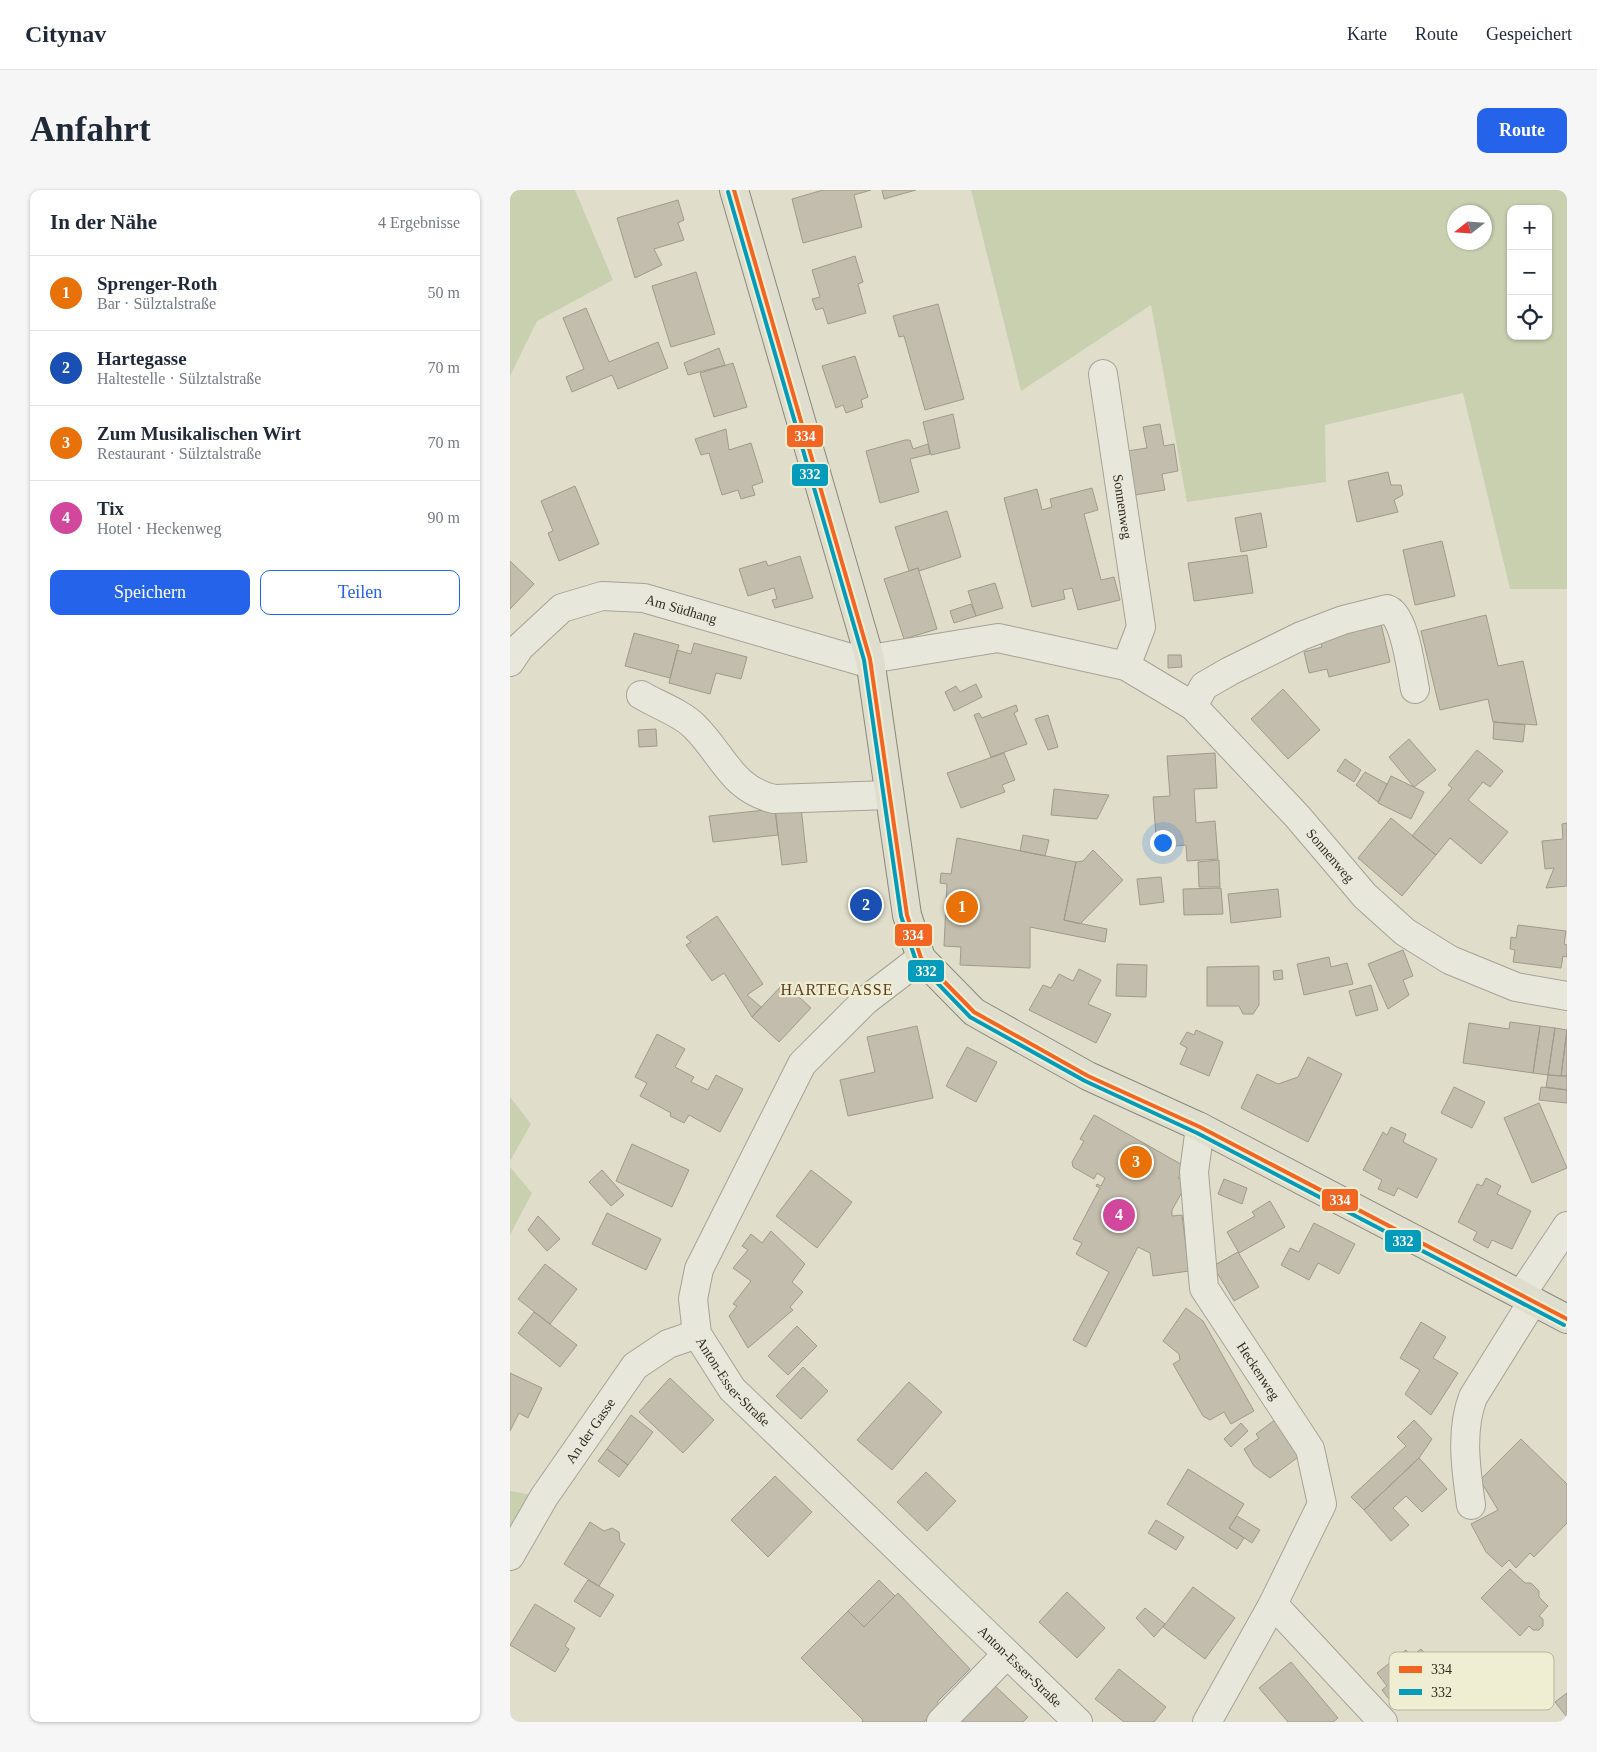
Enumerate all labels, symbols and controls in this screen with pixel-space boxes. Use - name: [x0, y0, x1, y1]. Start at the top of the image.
- text: Citynav: [25, 21, 106, 47]
- text: Karte: [1347, 24, 1387, 44]
- text: Route: [1415, 24, 1458, 44]
- text: Gespeichert: [1486, 24, 1572, 44]
- button: Route: [1477, 108, 1567, 153]
- text: Anfahrt: [30, 110, 151, 149]
- north arrow: [1447, 205, 1492, 250]
- map controls: [1507, 205, 1552, 340]
- button: +: [1507, 205, 1552, 250]
- text: In der Nähe: [50, 210, 157, 234]
- text: 4 Ergebnisse: [378, 214, 460, 231]
- button: −: [1507, 250, 1552, 295]
- text: Sprenger-Roth: [97, 273, 217, 294]
- text: 1: [62, 284, 70, 301]
- text: 50 m: [428, 284, 460, 301]
- text: Bar · Sülztalstraße: [97, 295, 216, 312]
- button: locate: [1507, 295, 1552, 340]
- text: Hartegasse: [97, 348, 187, 369]
- text: 2: [62, 359, 70, 376]
- text: 70 m: [428, 359, 460, 376]
- text: Haltestelle · Sülztalstraße: [97, 370, 261, 387]
- text: Zum Musikalischen Wirt: [97, 423, 301, 444]
- line badge: 334: [786, 424, 824, 448]
- text: 334: [795, 429, 816, 444]
- text: 3: [62, 434, 70, 451]
- text: 70 m: [428, 434, 460, 451]
- text: Restaurant · Sülztalstraße: [97, 445, 261, 462]
- line badge: 332: [791, 463, 829, 487]
- text: 332: [800, 467, 821, 482]
- street label: Sonnenweg: [1111, 473, 1135, 540]
- text: Tix: [97, 498, 124, 519]
- text: 4: [62, 509, 70, 526]
- text: 90 m: [428, 509, 460, 526]
- text: Hotel · Heckenweg: [97, 520, 221, 537]
- button: Speichern: [50, 570, 250, 615]
- button: Teilen: [260, 570, 460, 615]
- street label: Am Südhang: [644, 591, 719, 626]
- street label: Sonnenweg: [1304, 826, 1357, 885]
- your location: [1150, 830, 1176, 856]
- pin: 2: [850, 886, 882, 924]
- pin: 1: [946, 888, 978, 926]
- line badge: 334: [894, 923, 933, 947]
- text: 334: [903, 928, 924, 943]
- line badge: 332: [907, 959, 945, 983]
- text: 332: [916, 964, 937, 979]
- district label: HARTEGASSE: [780, 981, 894, 998]
- pin: 3: [1120, 1143, 1152, 1181]
- line badge: 334: [1321, 1188, 1359, 1212]
- text: 334: [1330, 1193, 1351, 1208]
- pin: 4: [1103, 1196, 1135, 1234]
- line badge: 332: [1384, 1229, 1422, 1253]
- text: 332: [1393, 1234, 1414, 1249]
- street label: Anton-Esser-Straße: [693, 1334, 773, 1429]
- street label: Heckenweg: [1234, 1339, 1283, 1403]
- street label: An der Gasse: [562, 1395, 618, 1466]
- street label: Anton-Esser-Straße: [975, 1623, 1065, 1710]
- legend: [1389, 1652, 1554, 1710]
- text: 334: [1431, 1662, 1452, 1677]
- text: 332: [1431, 1685, 1452, 1700]

